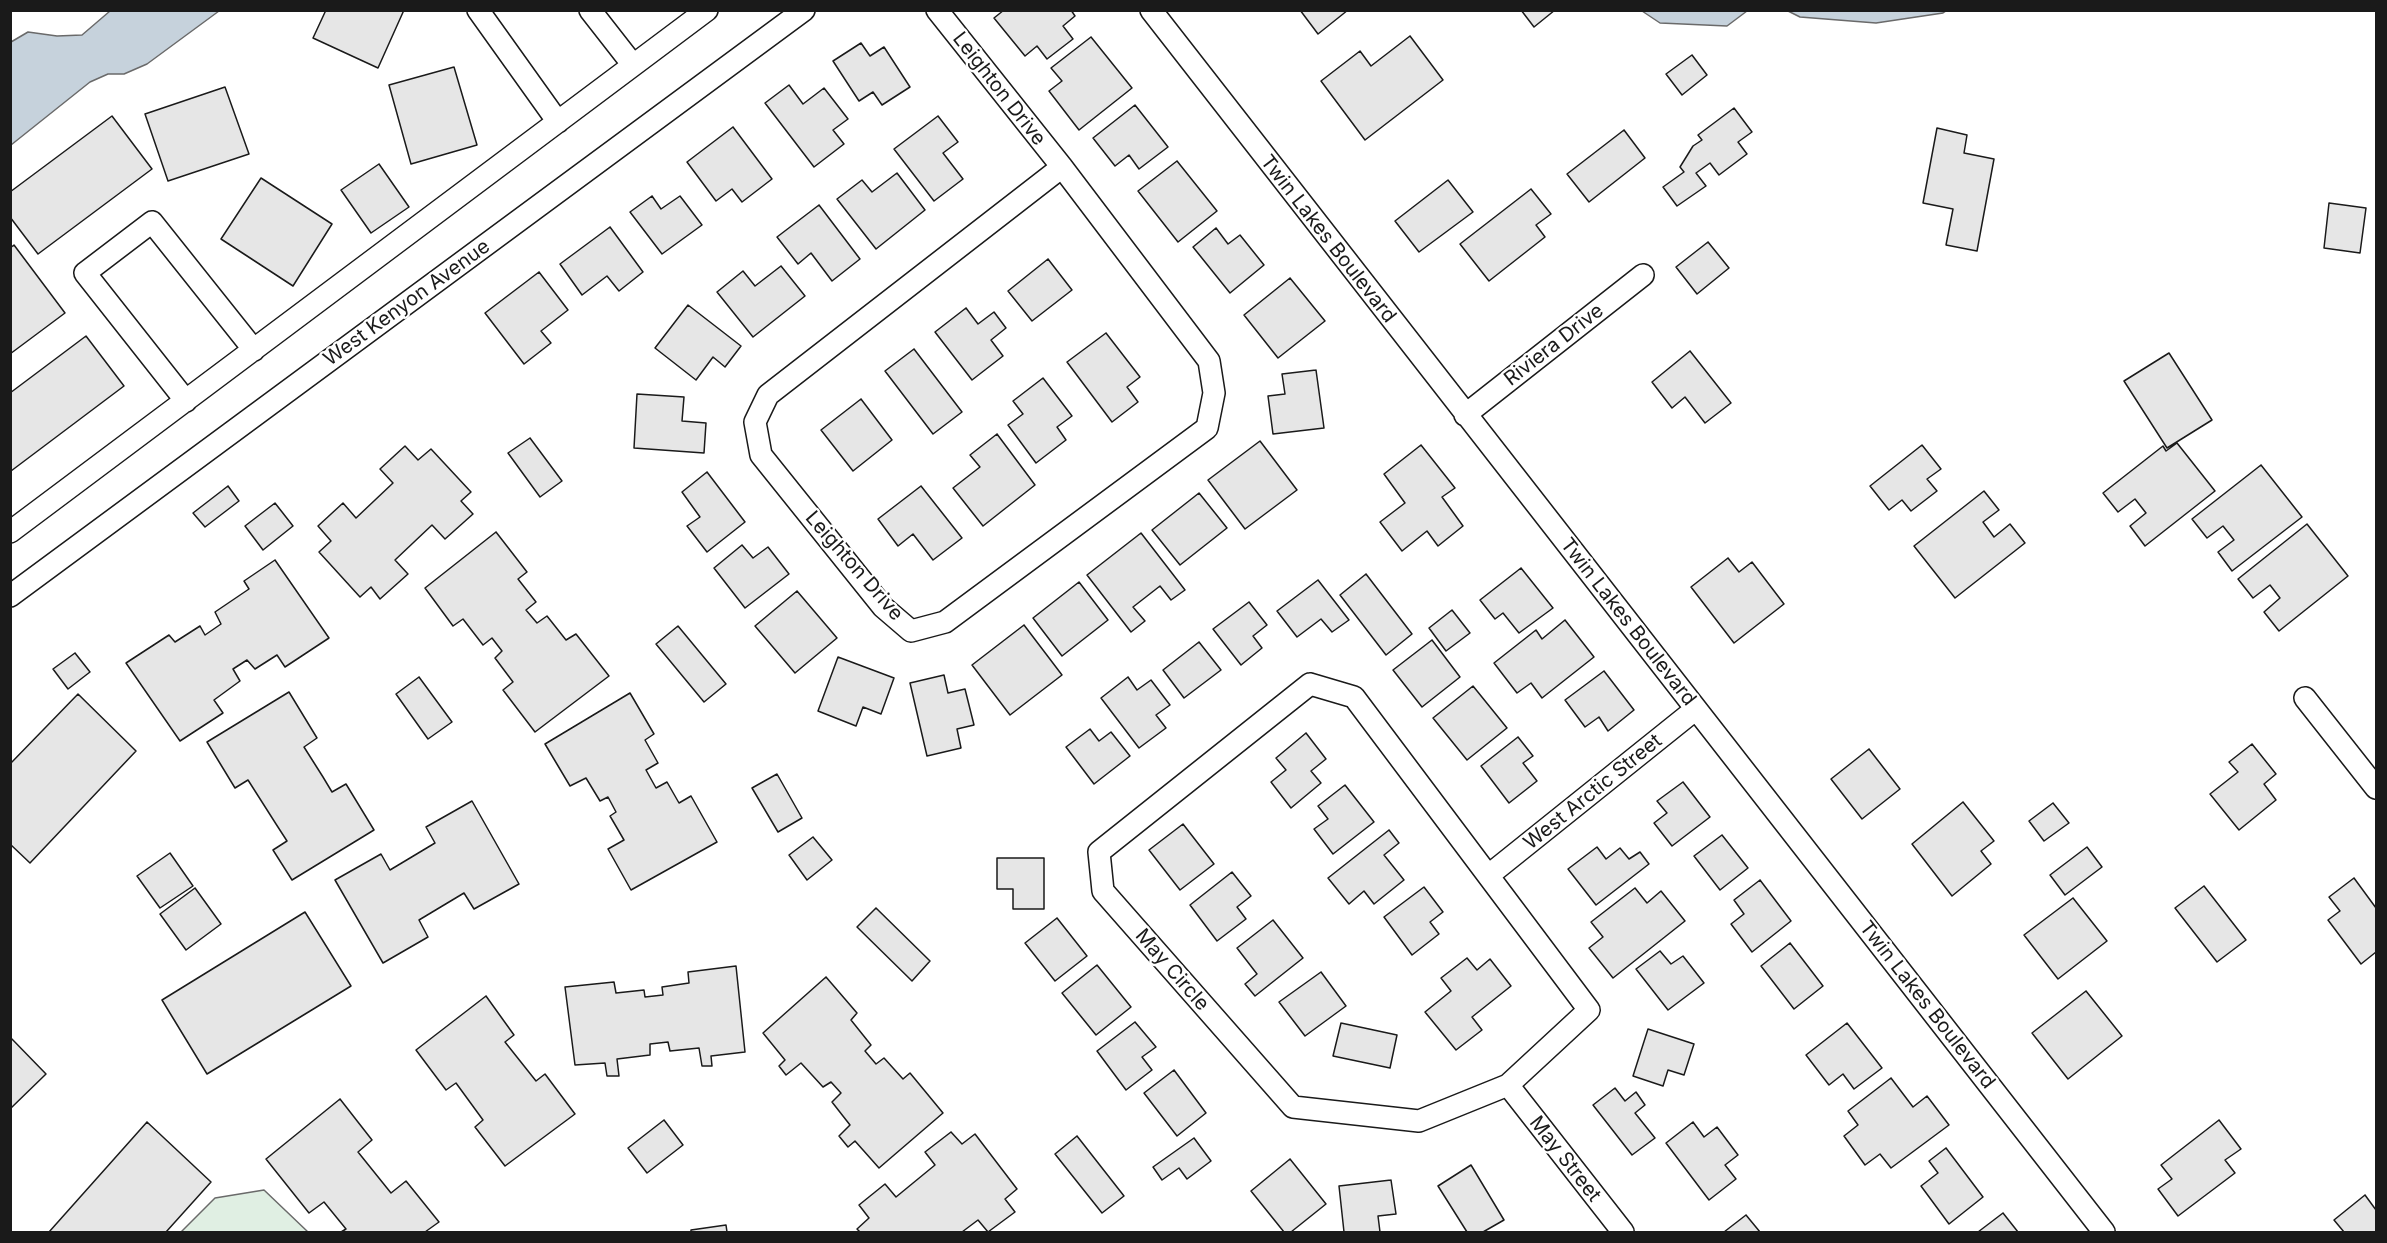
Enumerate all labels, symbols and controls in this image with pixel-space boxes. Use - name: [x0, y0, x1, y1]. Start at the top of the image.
- street label: Leighton Drive: [947, 28, 1051, 150]
- street label: Twin Lakes Boulevard: [1255, 150, 1401, 328]
- street label: West Kenyon Avenue: [319, 235, 495, 371]
- street label: Riviera Drive: [1500, 299, 1608, 391]
- street label: Leighton Drive: [800, 506, 908, 626]
- street label: Twin Lakes Boulevard: [1555, 533, 1701, 711]
- street label: West Arctic Street: [1519, 729, 1667, 855]
- street label: Twin Lakes Boulevard: [1854, 916, 2000, 1094]
- street label: May Circle: [1130, 924, 1214, 1016]
- street label: May Street: [1524, 1111, 1606, 1207]

